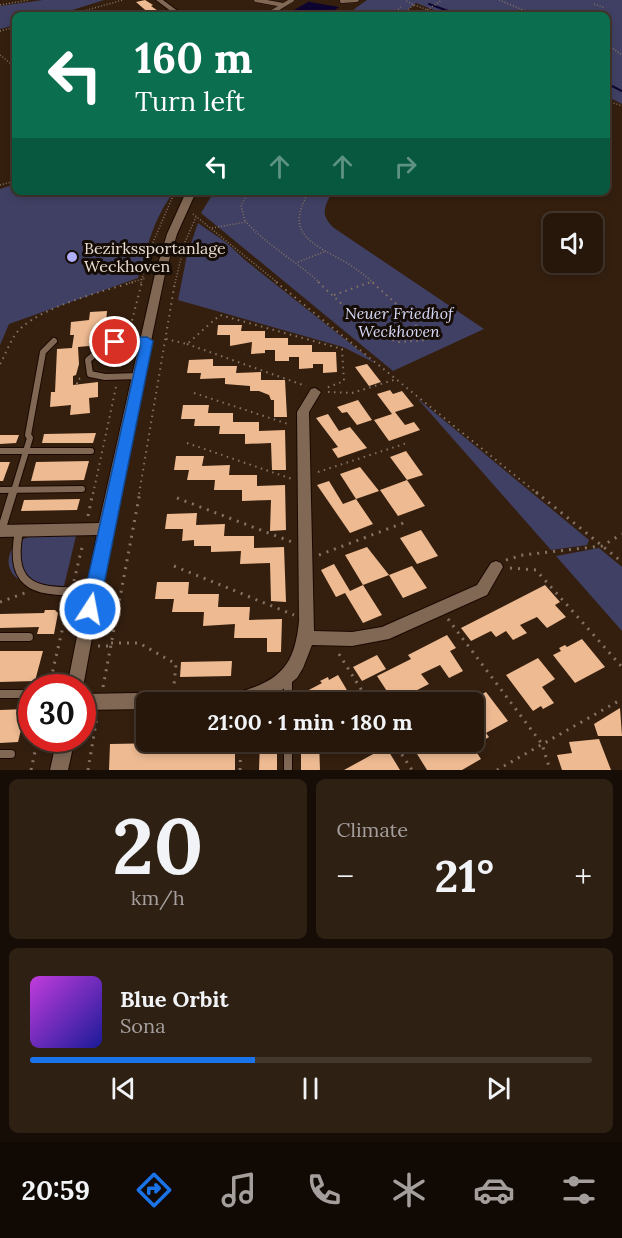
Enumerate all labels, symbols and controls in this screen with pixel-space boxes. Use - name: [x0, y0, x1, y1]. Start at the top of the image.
- text: 160 m: [135, 31, 253, 85]
- icon: left: [36, 36, 114, 114]
- text: Turn left: [135, 84, 245, 118]
- icon: left: [200, 150, 233, 183]
- icon: ahead: [263, 150, 296, 183]
- icon: ahead: [326, 150, 359, 183]
- icon: right: [389, 150, 422, 183]
- map controls: [543, 213, 603, 273]
- button: sound: [543, 213, 603, 273]
- place label: Bezirkssportanlage Weckhoven: [84, 238, 226, 276]
- marker: Bezirkssportanlage Weckhoven: [65, 250, 79, 264]
- park label: Neuer Friedhof Weckhoven: [345, 303, 455, 341]
- pin: [89, 316, 140, 367]
- icon: arrive: [98, 325, 131, 358]
- position arrow: [58, 577, 122, 641]
- speed limit sign: 30: [18, 674, 96, 752]
- text: 21:00 · 1 min · 180 m: [208, 708, 412, 736]
- text: 20: [112, 796, 203, 895]
- text: Climate: [337, 817, 408, 842]
- text: 21°: [435, 847, 494, 904]
- text: −: [337, 855, 354, 897]
- text: +: [574, 855, 592, 897]
- text: km/h: [131, 885, 185, 910]
- text: Blue Orbit: [120, 985, 228, 1013]
- text: Sona: [120, 1013, 166, 1038]
- icon: previous: [107, 1072, 140, 1105]
- icon: pause: [294, 1072, 327, 1105]
- icon: next: [482, 1072, 515, 1105]
- icon: directions: [133, 1169, 175, 1211]
- icon: music: [218, 1169, 260, 1211]
- icon: phone: [303, 1169, 345, 1211]
- icon: climate: [388, 1169, 430, 1211]
- icon: car: [473, 1169, 515, 1211]
- icon: filters: [558, 1169, 600, 1211]
- text: 20:59: [22, 1173, 90, 1207]

